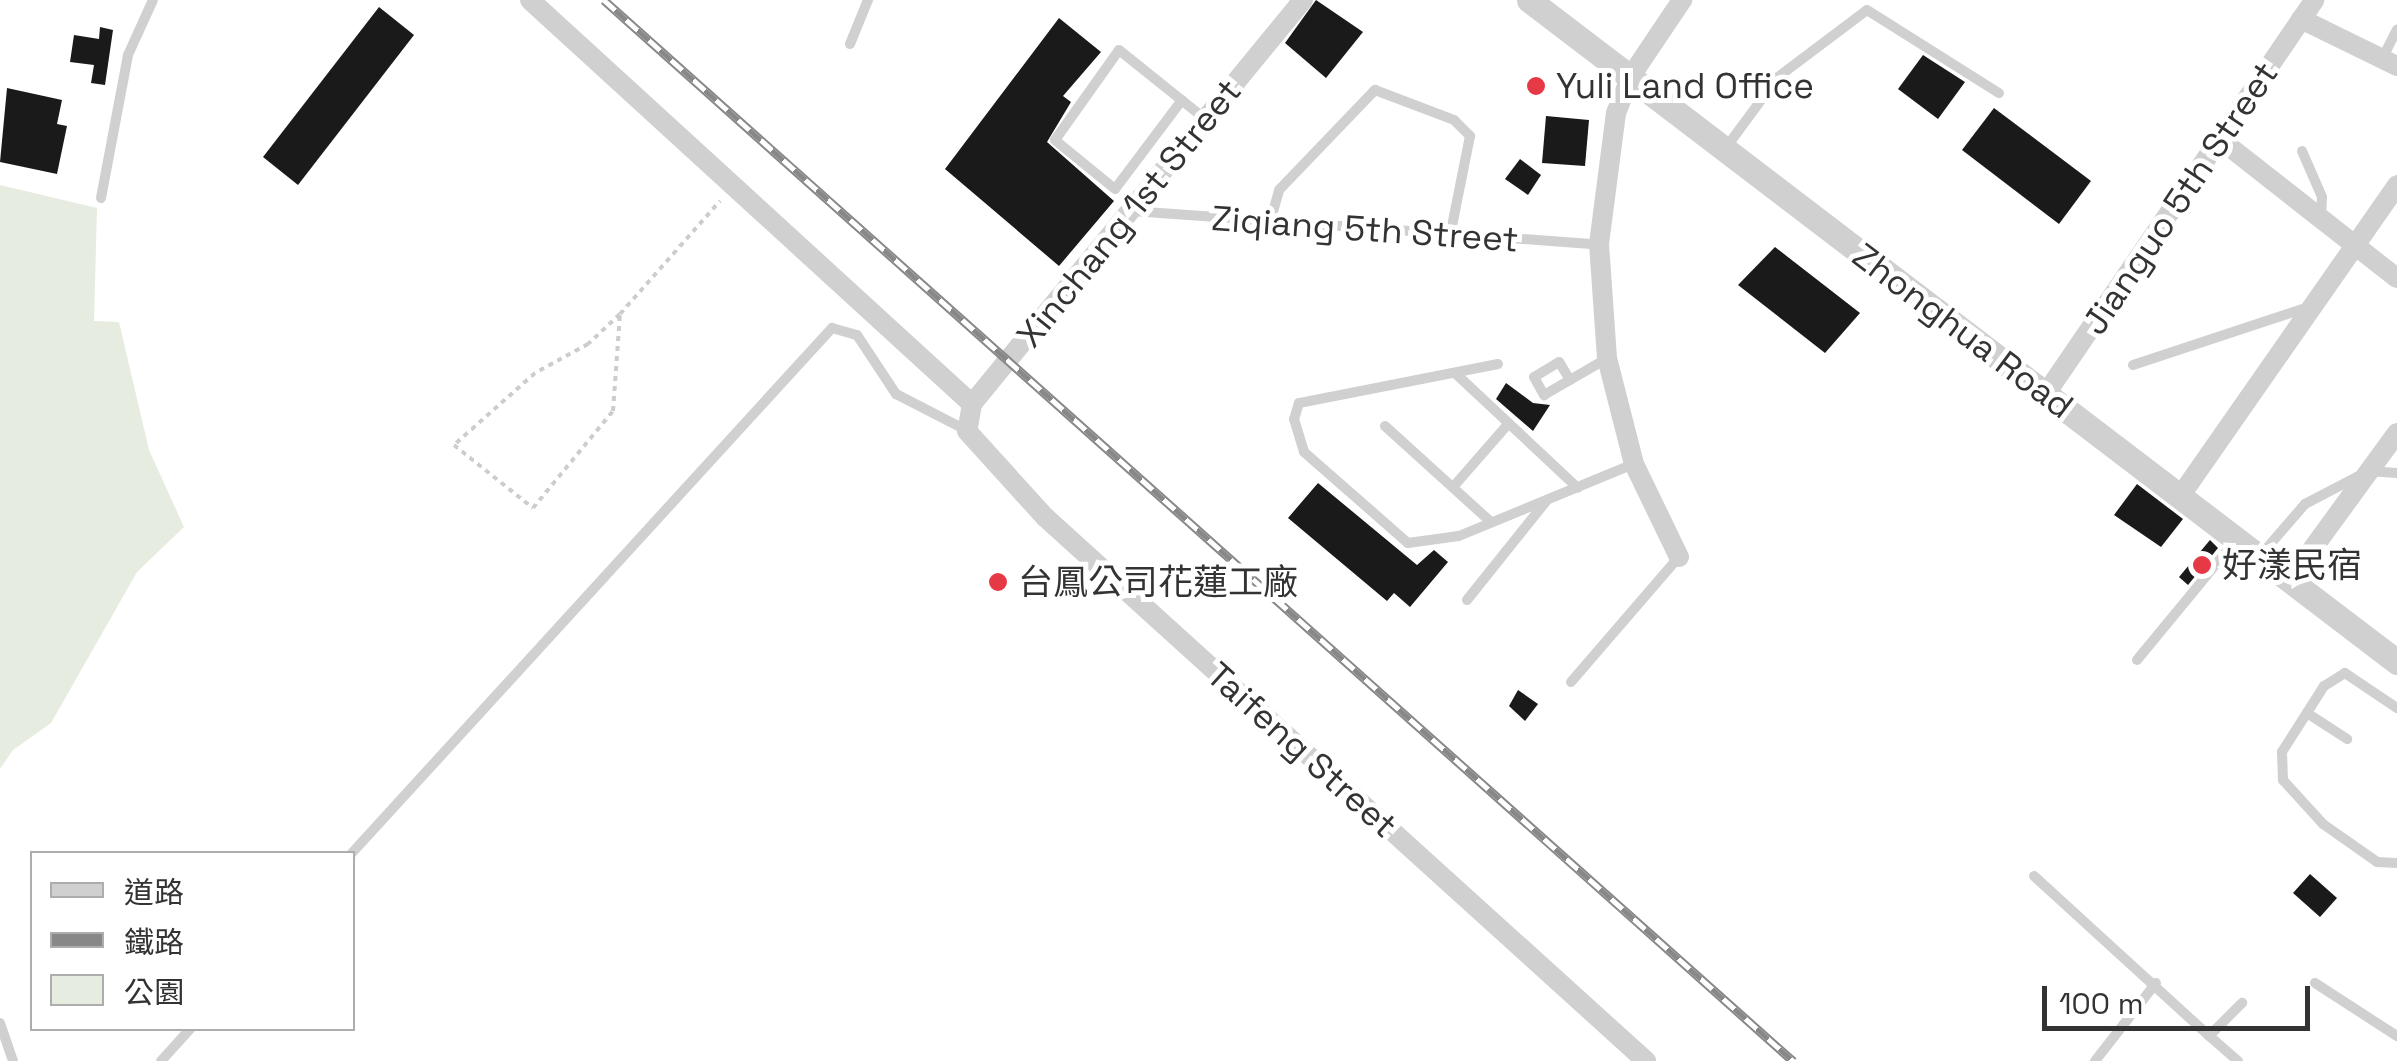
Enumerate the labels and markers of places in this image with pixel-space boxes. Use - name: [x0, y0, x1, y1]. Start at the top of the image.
- place label: Yuli Land Office: [1556, 65, 1814, 107]
- marker: Yuli Land Office: [1525, 75, 1547, 97]
- place label: 好漾民宿: [2222, 544, 2362, 586]
- marker: 好漾民宿: [2191, 554, 2213, 576]
- place label: 台鳳公司花蓮工廠: [1018, 561, 1298, 603]
- marker: 台鳳公司花蓮工廠: [987, 571, 1009, 593]

